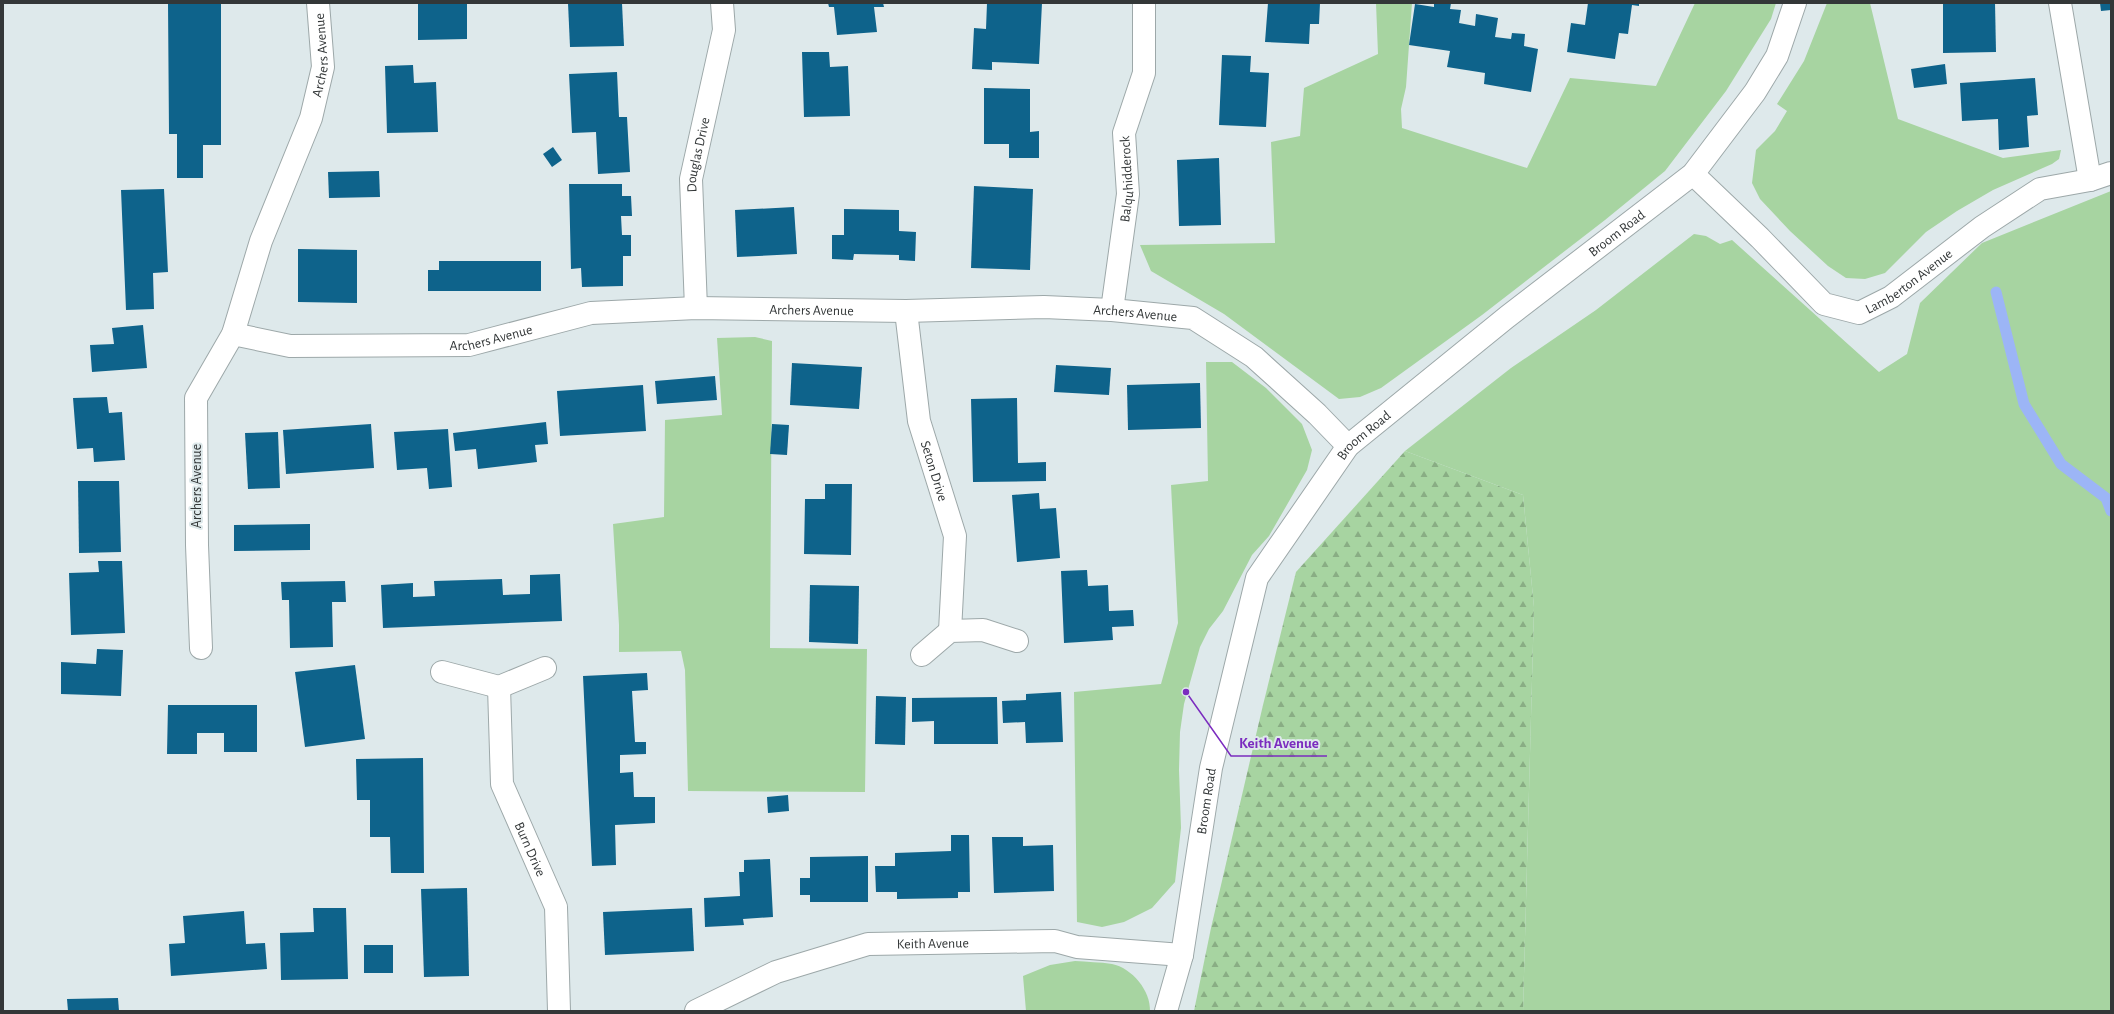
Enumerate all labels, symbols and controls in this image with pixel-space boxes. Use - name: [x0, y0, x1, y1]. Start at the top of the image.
- street label: Archers Avenue: [310, 13, 331, 99]
- street label: Douglas Drive: [685, 116, 712, 193]
- street label: Balquhidderock: [1118, 135, 1136, 223]
- street label: Broom Road: [1586, 208, 1648, 260]
- street label: Lamberton Avenue: [1863, 247, 1955, 317]
- street label: Archers Avenue: [769, 303, 854, 318]
- street label: Archers Avenue: [1093, 303, 1178, 324]
- street label: Archers Avenue: [449, 323, 534, 353]
- street label: Broom Road: [1335, 408, 1394, 463]
- street label: Seton Drive: [918, 439, 950, 503]
- street label: Archers Avenue: [190, 444, 204, 528]
- callout: Keith Avenue: [1231, 729, 1327, 756]
- text: Keith Avenue: [1239, 736, 1319, 751]
- street label: Broom Road: [1195, 767, 1219, 835]
- street label: Burn Drive: [512, 820, 548, 879]
- street label: Keith Avenue: [897, 936, 969, 952]

